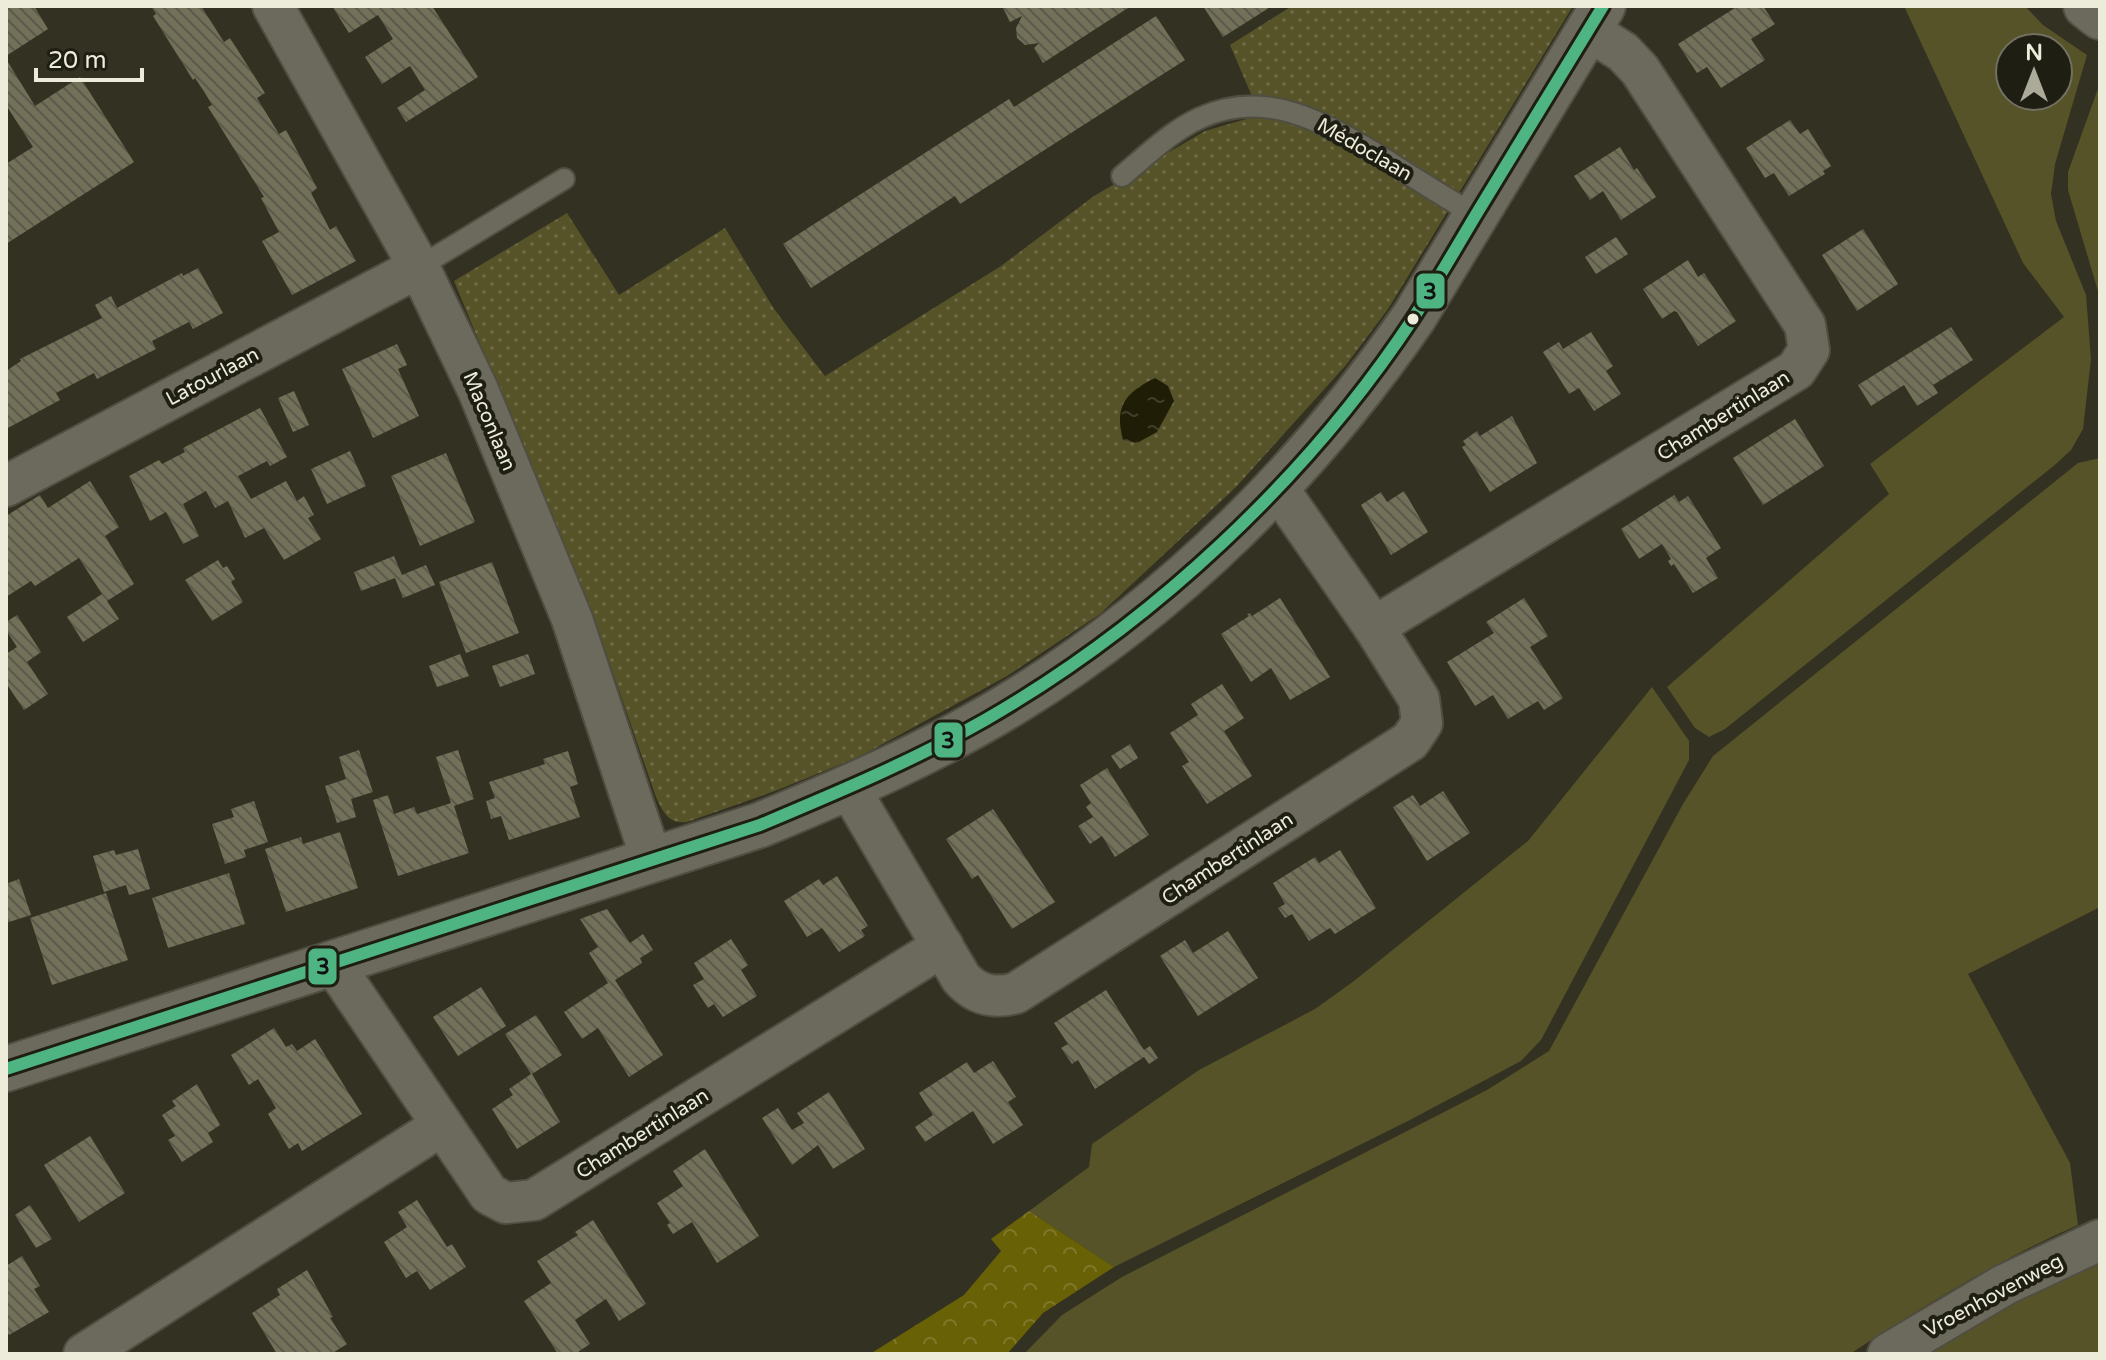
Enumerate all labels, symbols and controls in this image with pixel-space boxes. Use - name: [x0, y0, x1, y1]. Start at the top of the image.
- scale bar: [36, 32, 142, 82]
- north arrow: [1994, 32, 2074, 112]
- text: N: [2025, 40, 2043, 66]
- text: 20 m: [48, 46, 106, 75]
- street label: Médoclaan: [1313, 113, 1416, 187]
- line badge: 3: [1415, 272, 1446, 310]
- text: 3: [1423, 279, 1437, 305]
- unlabelled marker: [1405, 311, 1421, 327]
- street label: Latourlaan: [162, 342, 263, 411]
- street label: Chambertinlaan: [1653, 365, 1794, 466]
- street label: Maconlaan: [457, 368, 521, 474]
- line badge: 3: [933, 721, 964, 759]
- text: 3: [941, 728, 955, 754]
- street label: Chambertinlaan: [1157, 807, 1298, 910]
- line badge: 3: [307, 947, 338, 986]
- text: 3: [316, 954, 330, 980]
- street label: Chambertinlaan: [572, 1083, 713, 1184]
- street label: Vroenhovenweg: [1920, 1249, 2067, 1343]

